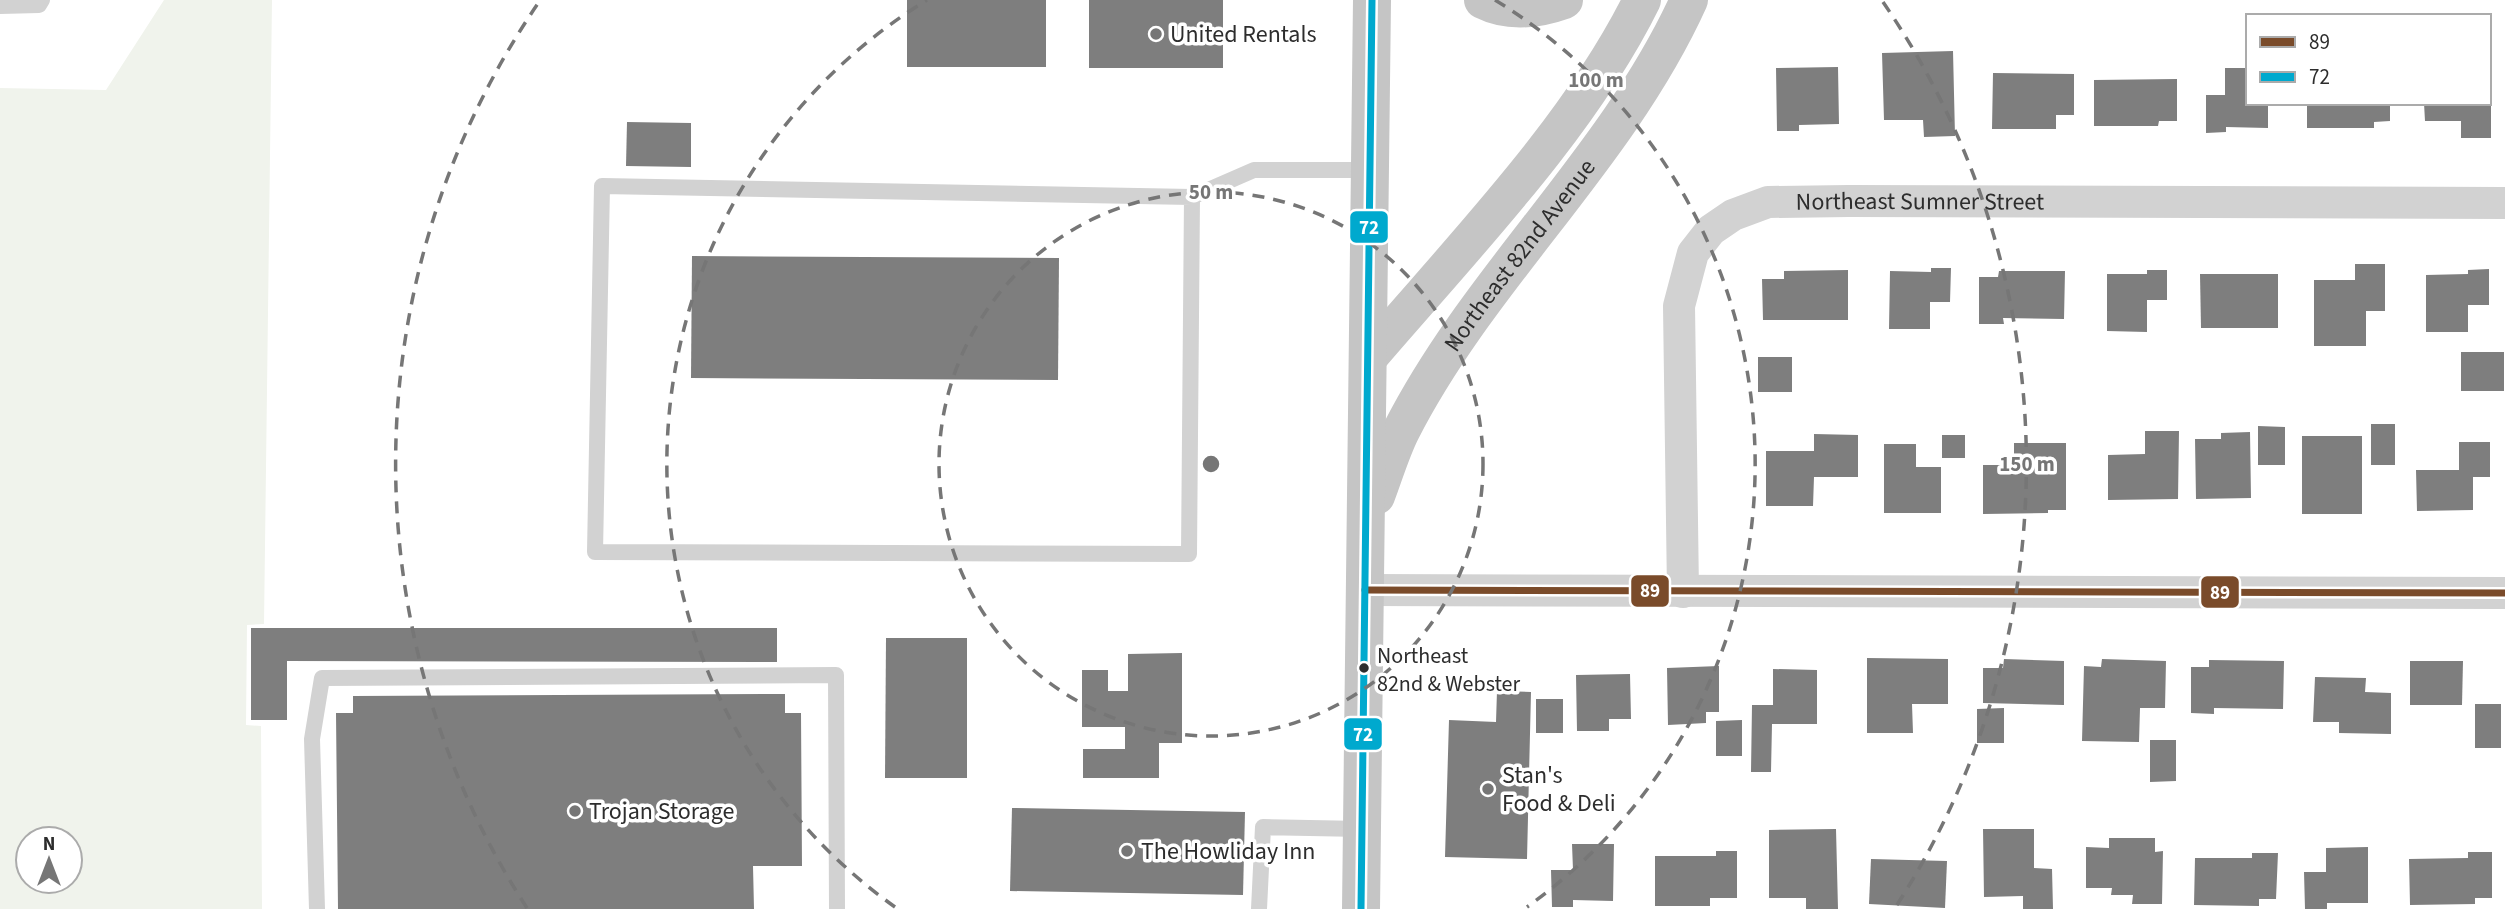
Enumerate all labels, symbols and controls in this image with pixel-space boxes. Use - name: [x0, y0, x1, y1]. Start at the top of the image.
- legend: [2246, 14, 2491, 105]
- place label: United Rentals: [1170, 17, 1317, 52]
- marker: United Rentals: [1148, 26, 1164, 42]
- text: 89: [2309, 27, 2330, 57]
- text: 72: [2309, 62, 2330, 92]
- text: 100 m: [1568, 65, 1624, 95]
- street label: Northeast 82nd Avenue: [1436, 152, 1604, 359]
- text: 50 m: [1189, 177, 1233, 207]
- street label: Northeast Sumner Street: [1796, 184, 2044, 220]
- line badge: 72: [1349, 210, 1389, 244]
- text: 72: [1359, 215, 1379, 242]
- text: 150 m: [1999, 449, 2055, 479]
- centre of rings: [1199, 452, 1223, 476]
- line badge: 89: [1630, 574, 1670, 608]
- line badge: 89: [2200, 575, 2240, 609]
- text: 89: [1640, 578, 1660, 605]
- text: 89: [2210, 580, 2230, 607]
- place label: Northeast 82nd & Webster: [1377, 640, 1520, 700]
- marker: Northeast 82nd & Webster: [1357, 661, 1371, 675]
- line badge: 72: [1343, 717, 1383, 751]
- text: 72: [1353, 722, 1373, 749]
- place label: Stan's Food & Deli: [1502, 758, 1616, 821]
- marker: Stan's Food & Deli: [1480, 781, 1496, 797]
- place label: Trojan Storage: [589, 794, 734, 829]
- marker: Trojan Storage: [567, 803, 583, 819]
- north arrow: [14, 825, 84, 895]
- text: N: [43, 831, 55, 858]
- place label: The Howliday Inn: [1141, 834, 1315, 869]
- marker: The Howliday Inn: [1119, 843, 1135, 859]

